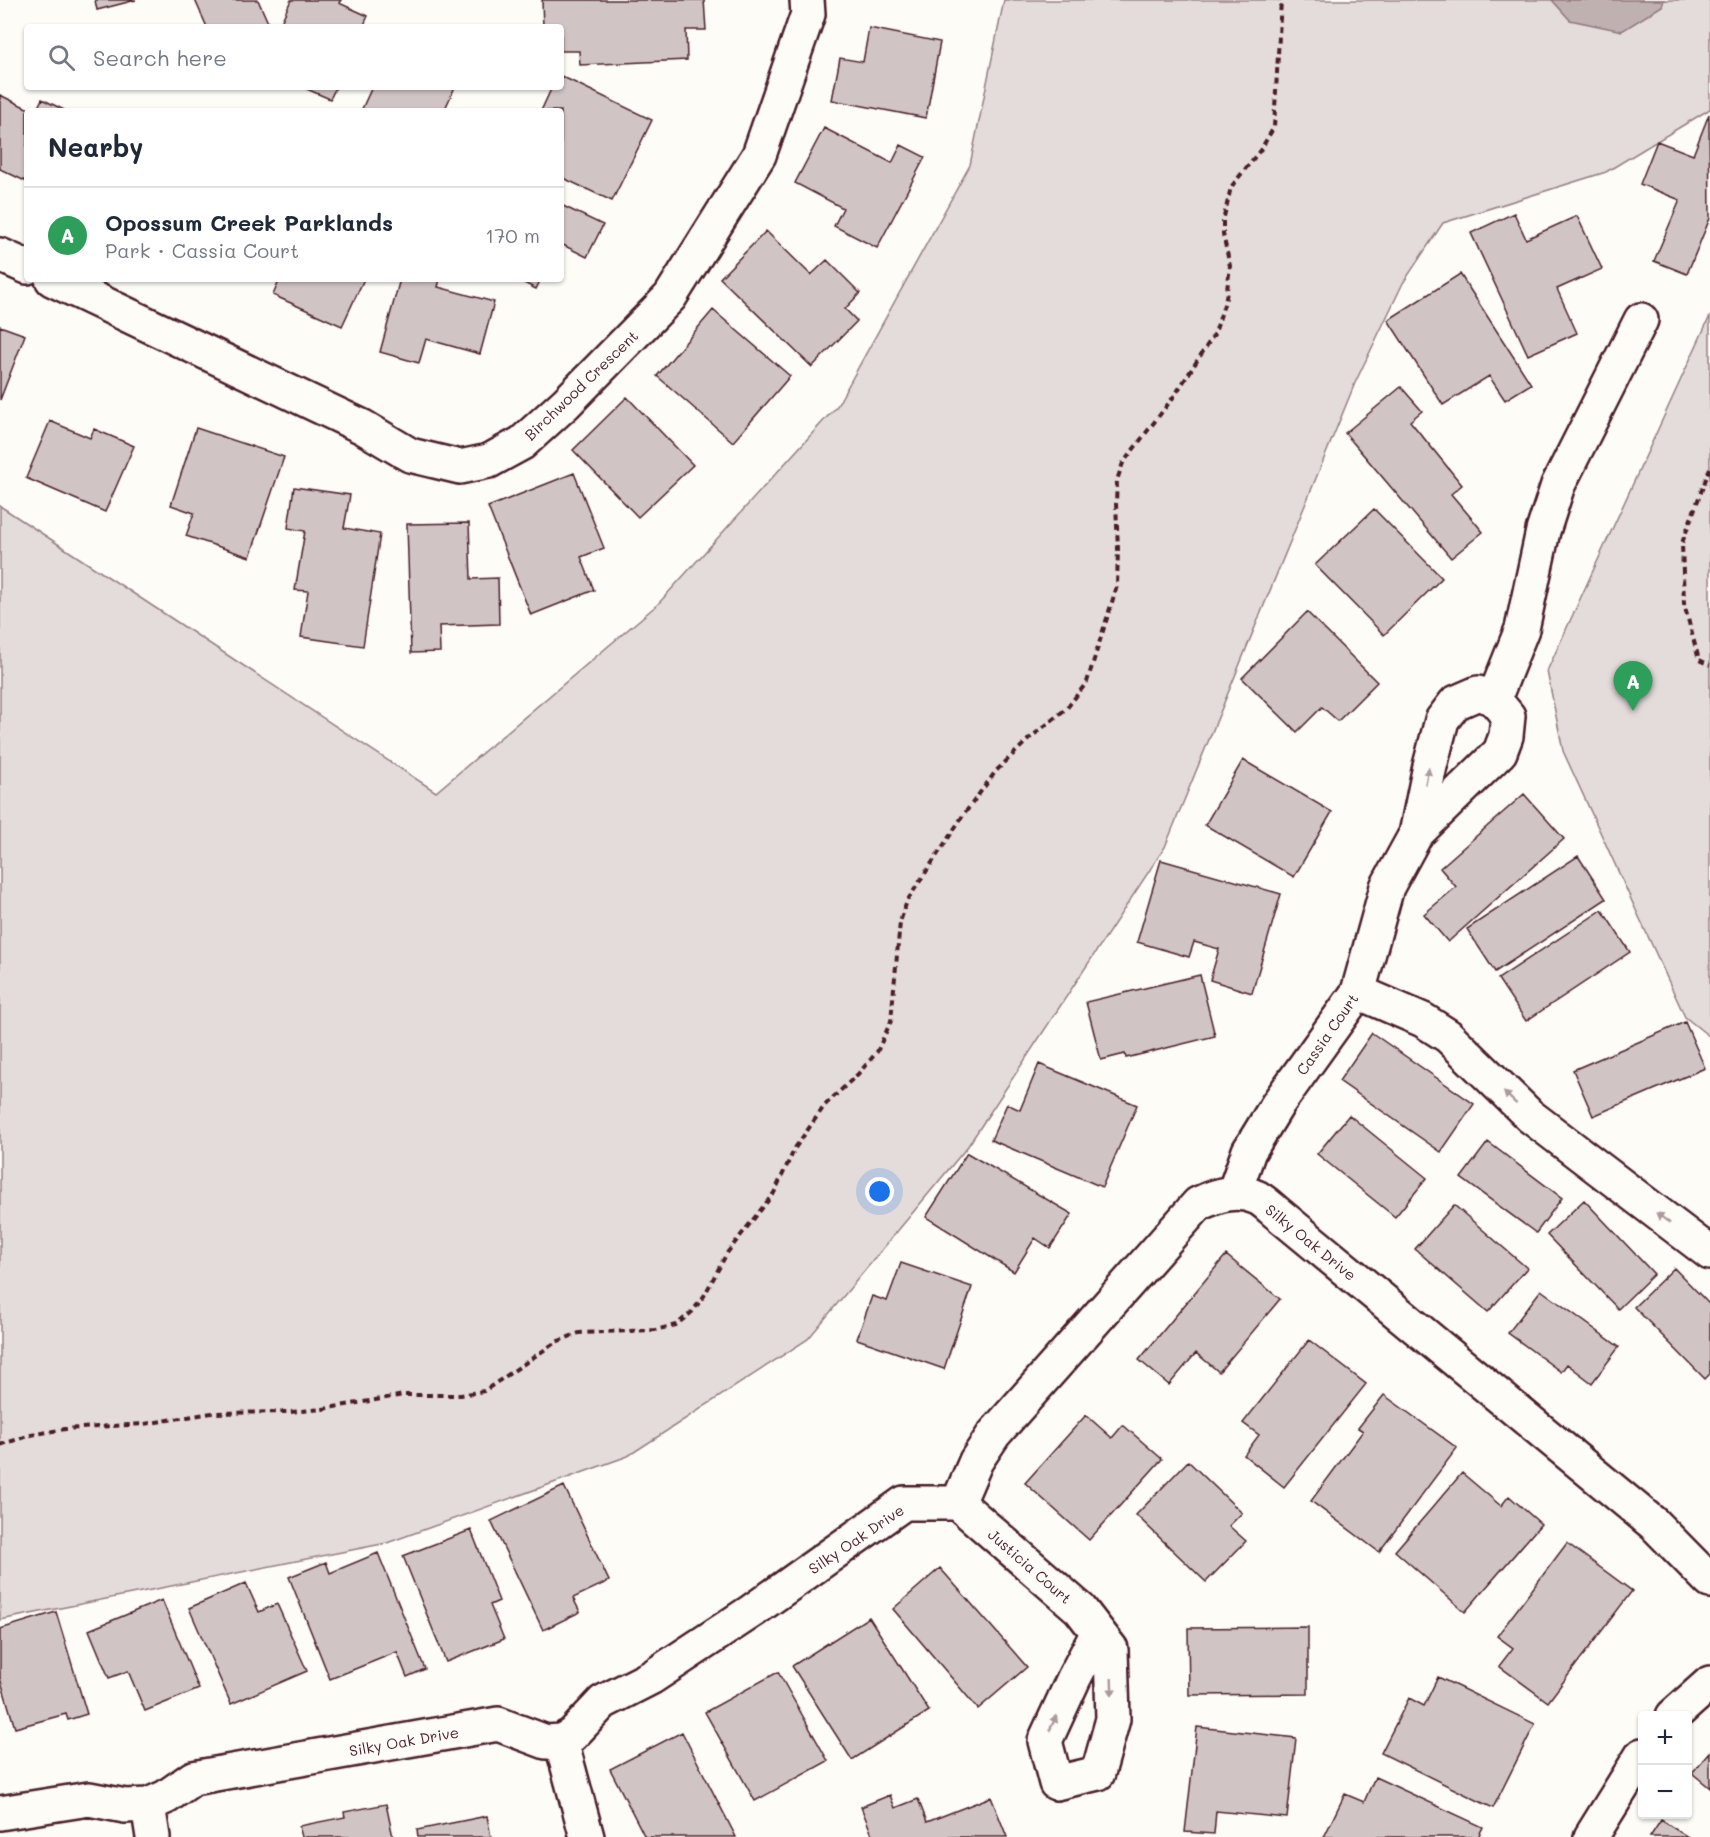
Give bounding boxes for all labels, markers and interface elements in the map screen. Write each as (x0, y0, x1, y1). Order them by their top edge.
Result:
search box (24, 24, 564, 90)
icon: search (45, 41, 78, 74)
text: Search here (93, 43, 227, 72)
text: Nearby (48, 130, 143, 164)
text: Opossum Creek Parklands (105, 208, 393, 237)
text: A (61, 222, 74, 248)
text: 170 m (485, 222, 540, 248)
text: Park · Cassia Court (105, 237, 299, 263)
street label: Birchwood Crescent (520, 326, 642, 444)
pin: A (1614, 662, 1652, 711)
one-way arrow (1423, 767, 1432, 786)
street label: Cassia Court (1291, 989, 1363, 1079)
one-way arrow (1503, 1091, 1517, 1105)
your location (865, 1177, 894, 1206)
street label: Silky Oak Drive (1262, 1199, 1360, 1285)
one-way arrow (1656, 1212, 1672, 1224)
street label: Silky Oak Drive (804, 1500, 908, 1578)
street label: Justicia Court (984, 1524, 1076, 1608)
one-way arrow (1108, 1677, 1117, 1696)
map controls (1638, 1711, 1692, 1819)
button: + (1638, 1711, 1692, 1765)
one-way arrow (1049, 1714, 1058, 1731)
street label: Silky Oak Drive (348, 1722, 460, 1760)
button: − (1638, 1765, 1692, 1819)

